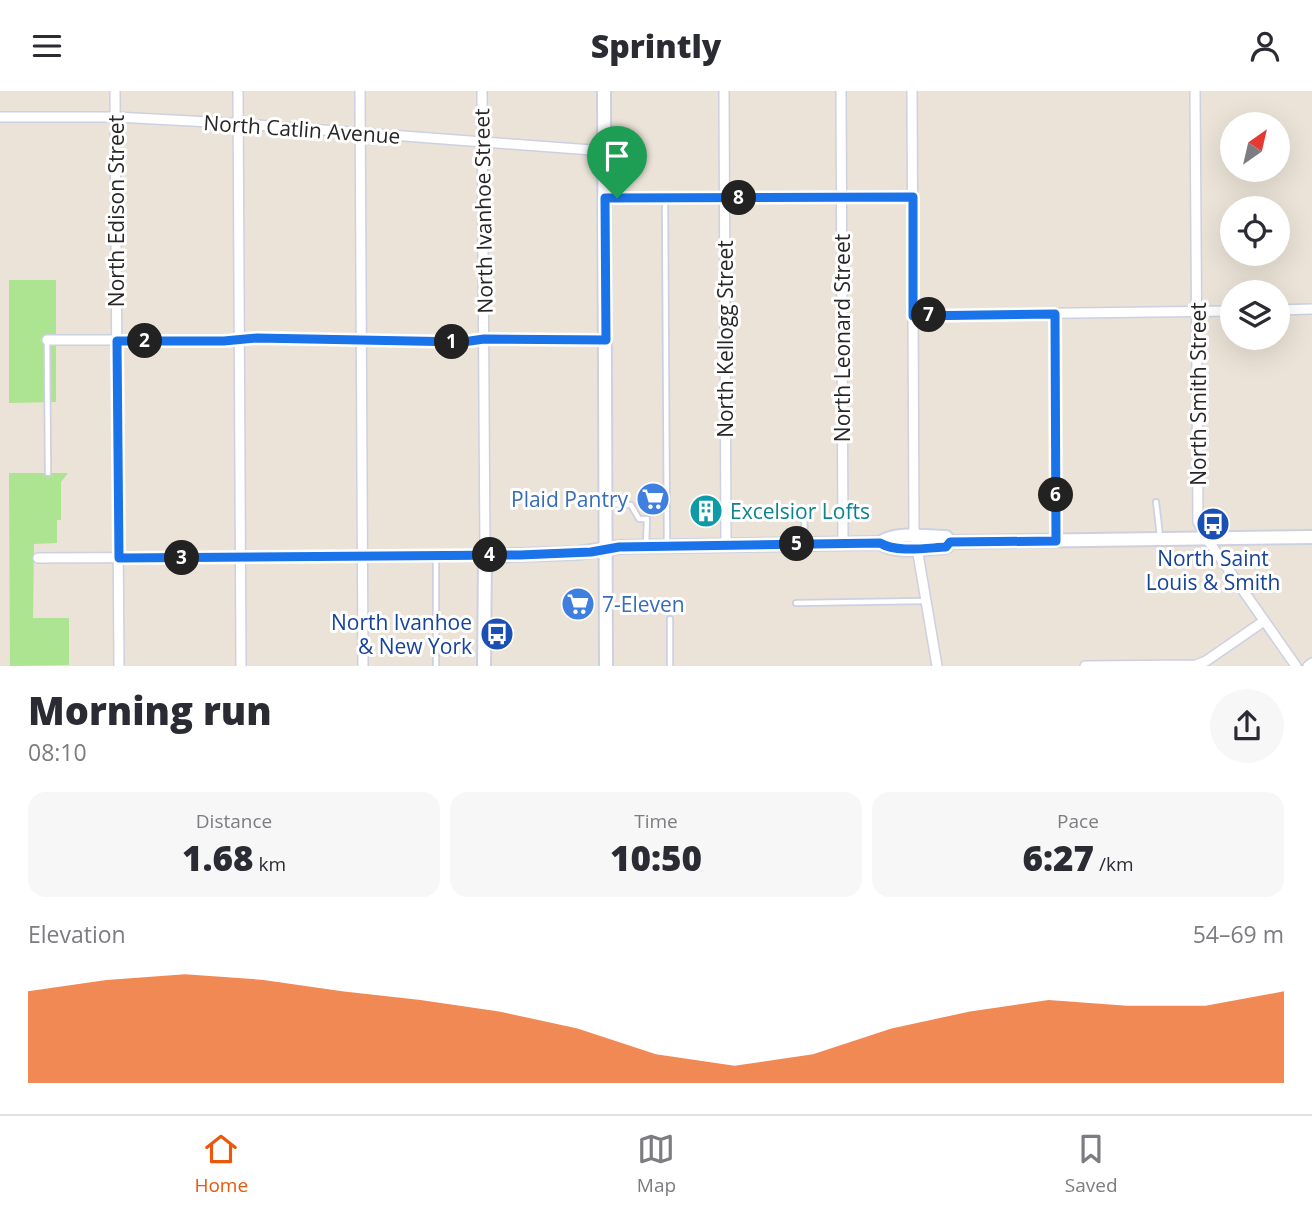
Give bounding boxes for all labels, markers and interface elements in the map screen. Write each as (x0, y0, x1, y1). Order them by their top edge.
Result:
text: Sprintly (591, 24, 721, 67)
icon: menu (28, 27, 66, 65)
icon: person (1246, 27, 1284, 65)
street label: North Catlin Avenue (203, 108, 401, 150)
street label: North Ivanhoe Street (467, 108, 499, 314)
north arrow (1220, 112, 1290, 182)
map controls (1220, 112, 1290, 350)
street label: North Edison Street (102, 115, 130, 307)
pin (587, 126, 647, 198)
icon: arrive (598, 137, 636, 175)
pin: 8 (722, 181, 756, 215)
text: 8 (733, 184, 744, 210)
button: locate (1220, 196, 1290, 266)
street label: North Leonard Street (828, 234, 856, 442)
street label: North Kellogg Street (711, 240, 739, 438)
button: layers (1220, 280, 1290, 350)
pin: 7 (912, 297, 946, 333)
text: 7 (923, 301, 934, 327)
street label: North Smith Street (1184, 302, 1212, 486)
pin: 2 (128, 323, 162, 359)
pin: 1 (434, 324, 470, 359)
text: 2 (139, 327, 150, 353)
text: 1 (446, 328, 457, 354)
pin: 6 (1038, 477, 1074, 513)
supermarket icon: Plaid Pantry (634, 480, 672, 518)
text: 6 (1050, 481, 1061, 507)
place label: Plaid Pantry (511, 485, 628, 513)
building icon: Excelsior Lofts (687, 492, 725, 530)
place label: Excelsior Lofts (730, 497, 870, 525)
bus stop icon: North Saint Louis & Smith (1194, 505, 1232, 543)
pin: 5 (780, 526, 814, 561)
text: 5 (791, 530, 802, 556)
pin: 4 (472, 538, 508, 573)
pin: 3 (164, 540, 200, 575)
text: 4 (484, 541, 495, 567)
text: 3 (176, 544, 187, 570)
place label: North Saint Louis & Smith (1146, 544, 1280, 596)
supermarket icon: 7-Eleven (559, 585, 597, 623)
place label: 7-Eleven (602, 590, 685, 618)
place label: North Ivanhoe & New York (331, 608, 472, 660)
bus stop icon: North Ivanhoe & New York (478, 615, 516, 653)
text: Morning run (28, 684, 272, 736)
button: share (1210, 689, 1284, 763)
text: 08:10 (28, 736, 87, 768)
text: Distance (196, 808, 272, 834)
text: Time (634, 808, 678, 834)
text: Pace (1057, 808, 1099, 834)
text: 1.68 (182, 834, 254, 881)
text: 10:50 (610, 834, 702, 881)
text: 6:27 (1022, 834, 1094, 881)
text: km (254, 851, 286, 877)
text: /km (1094, 851, 1134, 877)
text: Elevation (28, 918, 126, 950)
text: 54–69 m (1193, 918, 1284, 950)
tab: Home (194, 1130, 248, 1198)
tab: Map (637, 1130, 676, 1198)
tab: Saved (1065, 1130, 1118, 1198)

